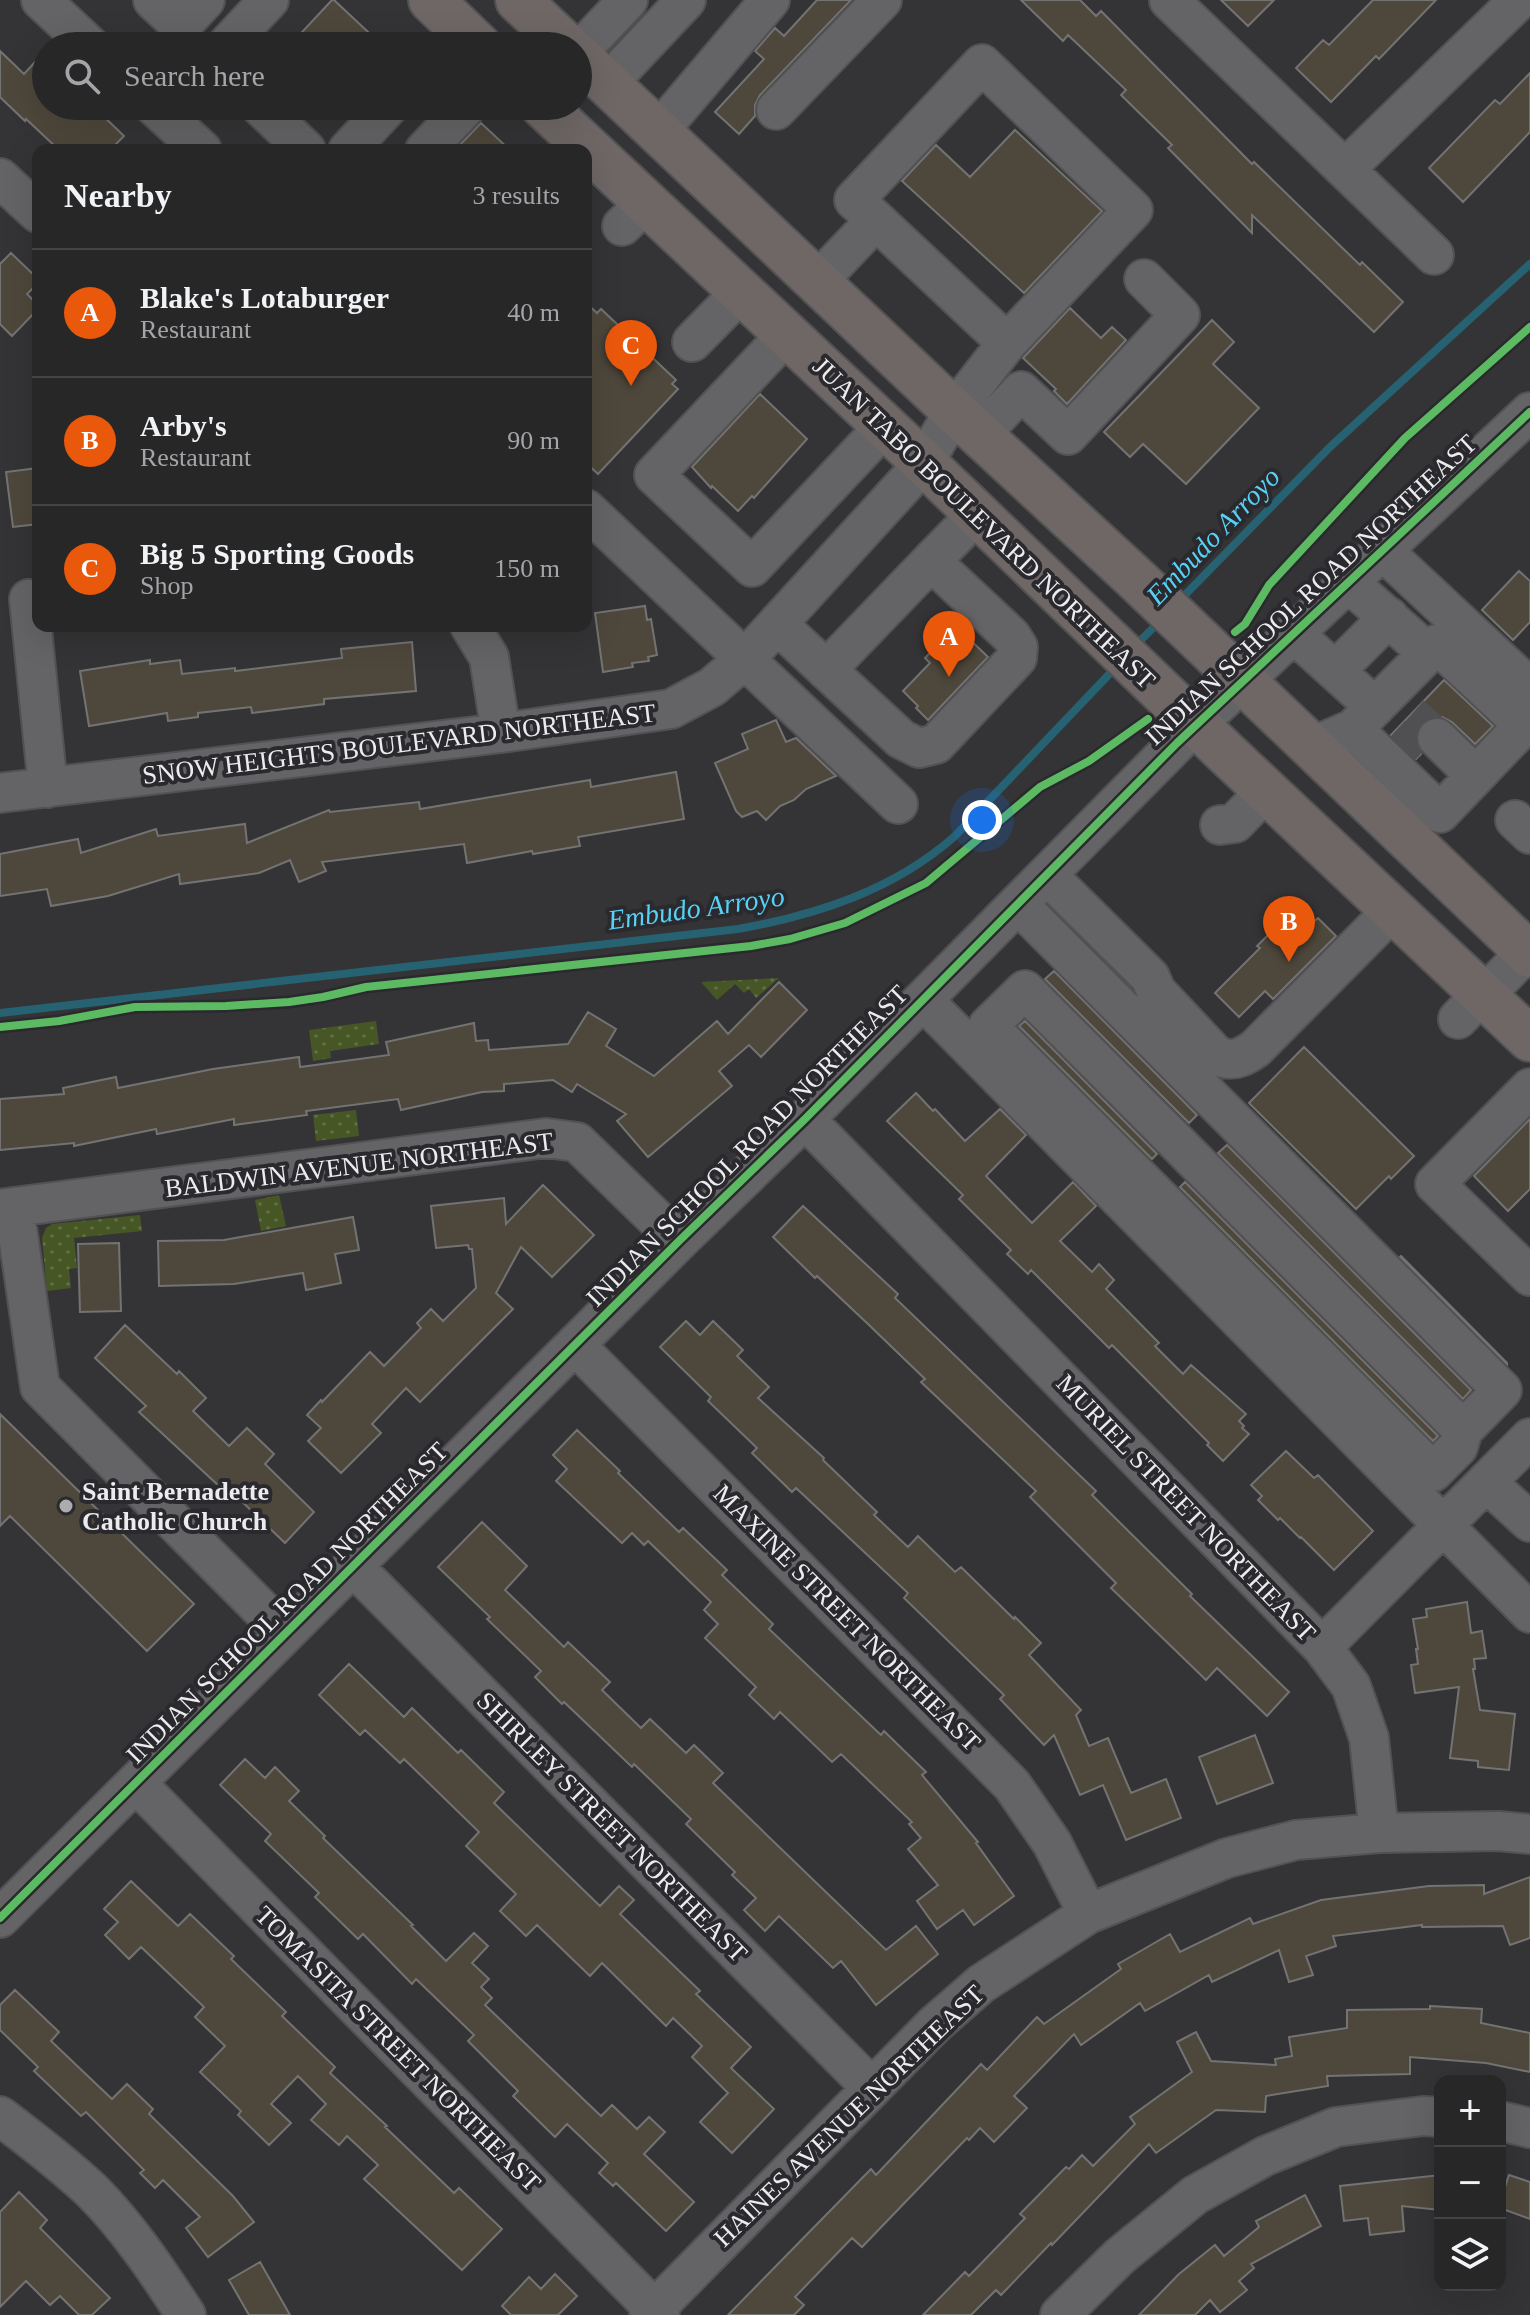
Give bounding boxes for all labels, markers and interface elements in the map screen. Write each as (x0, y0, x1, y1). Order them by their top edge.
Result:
search box (32, 32, 592, 120)
icon: search (60, 54, 104, 98)
text: Search here (124, 59, 265, 92)
text: Nearby (64, 177, 172, 214)
text: 3 results (473, 181, 560, 210)
text: Blake's Lotaburger (140, 281, 389, 314)
text: A (81, 298, 99, 327)
text: 40 m (507, 298, 560, 327)
text: Restaurant (140, 315, 251, 344)
pin: C (605, 320, 657, 386)
street label: JUAN TABO BOULEVARD NORTHEAST (806, 350, 1162, 696)
text: Arby's (140, 409, 227, 442)
text: B (81, 426, 99, 455)
text: 90 m (507, 426, 560, 455)
street label: INDIAN SCHOOL ROAD NORTHEAST (1140, 429, 1482, 751)
text: Restaurant (140, 443, 251, 472)
water label: Embudo Arroyo (1139, 461, 1286, 612)
text: Big 5 Sporting Goods (140, 537, 414, 570)
text: C (81, 554, 99, 583)
text: 150 m (494, 554, 560, 583)
text: Shop (140, 571, 193, 600)
pin: A (923, 611, 975, 677)
street label: SNOW HEIGHTS BOULEVARD NORTHEAST (141, 698, 657, 790)
your location (962, 800, 1002, 840)
water label: Embudo Arroyo (605, 880, 786, 936)
pin: B (1263, 896, 1315, 962)
street label: INDIAN SCHOOL ROAD NORTHEAST (581, 980, 913, 1312)
street label: BALDWIN AVENUE NORTHEAST (163, 1127, 555, 1203)
street label: MURIEL STREET NORTHEAST (1051, 1369, 1321, 1647)
street label: INDIAN SCHOOL ROAD NORTHEAST (121, 1437, 453, 1769)
place label: Saint Bernadette Catholic Church (82, 1477, 269, 1536)
street label: MAXINE STREET NORTHEAST (708, 1479, 986, 1757)
marker: Saint Bernadette Catholic Church (57, 1497, 75, 1515)
street label: SHIRLEY STREET NORTHEAST (471, 1686, 753, 1968)
street label: TOMASITA STREET NORTHEAST (249, 1900, 547, 2198)
street label: HAINES AVENUE NORTHEAST (708, 1979, 990, 2253)
map controls (1434, 2075, 1506, 2291)
button: + (1434, 2075, 1506, 2147)
button: − (1434, 2147, 1506, 2219)
button: layers (1434, 2219, 1506, 2291)

